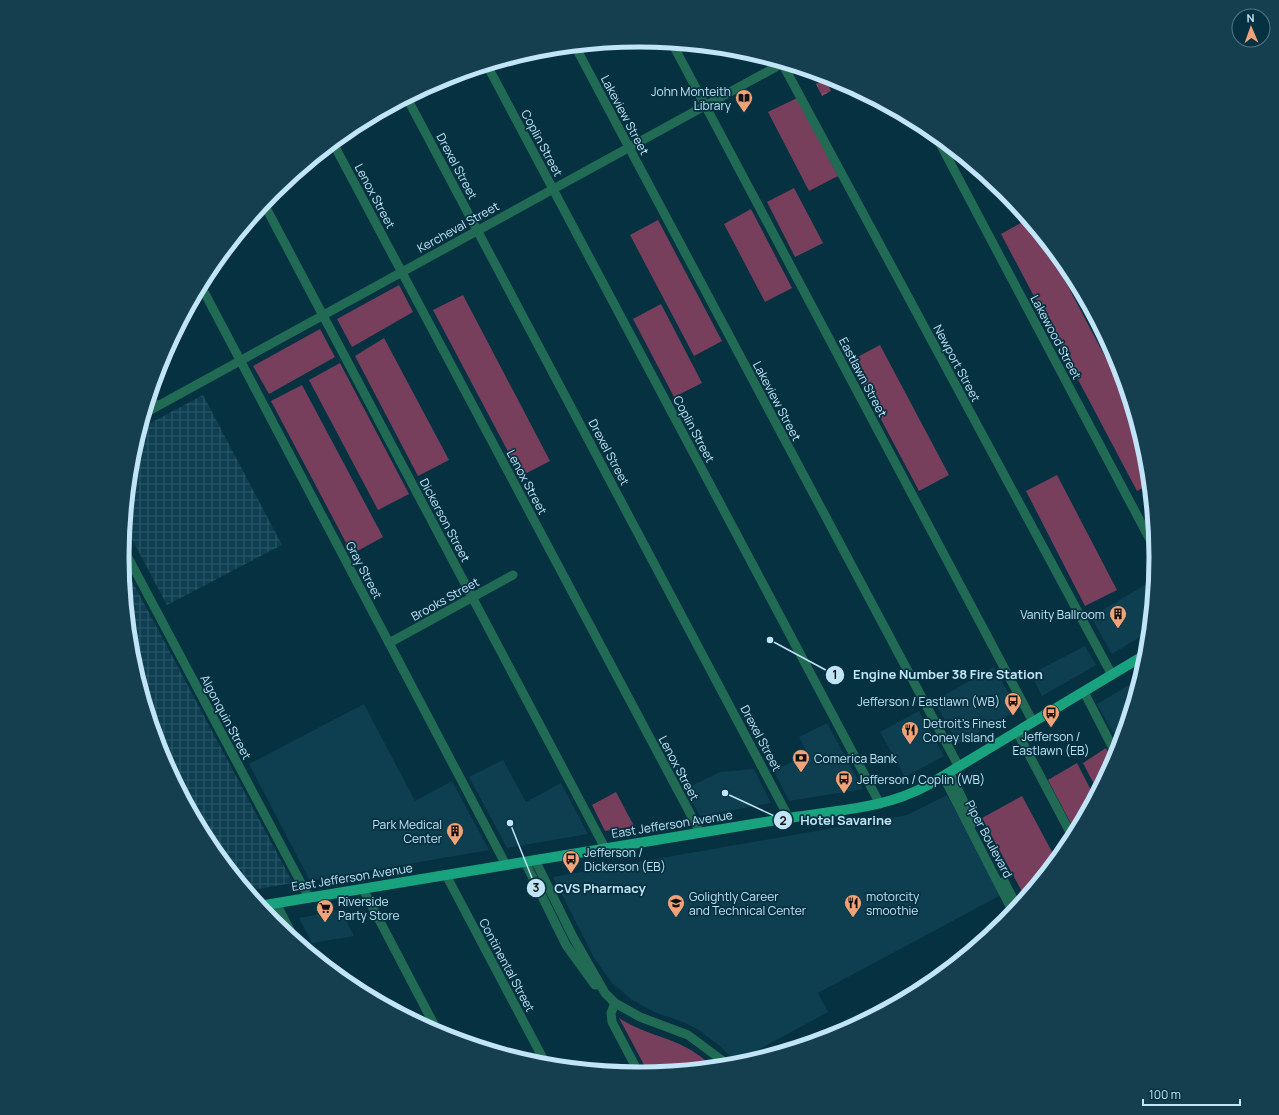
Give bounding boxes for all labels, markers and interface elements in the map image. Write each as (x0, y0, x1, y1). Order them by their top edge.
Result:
north arrow (1231, 8, 1271, 48)
text: N (1246, 10, 1255, 25)
street label: Lakeview Street (597, 72, 653, 158)
place label: John Monteith Library (651, 83, 732, 114)
library icon: John Monteith Library (734, 88, 754, 113)
street label: Coplin Street (517, 107, 567, 179)
street label: Drexel Street (432, 130, 482, 202)
street label: Lenox Street (351, 161, 399, 232)
street label: Kercheval Street (414, 197, 502, 257)
street label: Lakewood Street (1027, 292, 1085, 382)
street label: Newport Street (929, 321, 985, 405)
street label: Eastlawn Street (835, 334, 891, 420)
street label: Lakeview Street (749, 358, 805, 444)
street label: Coplin Street (669, 393, 719, 465)
street label: Drexel Street (584, 416, 634, 488)
street label: Lenox Street (503, 447, 551, 518)
street label: Dickerson Street (416, 475, 474, 565)
street label: Gray Street (342, 538, 386, 602)
street label: Brooks Street (408, 573, 482, 625)
building icon: Vanity Ballroom (1108, 604, 1128, 629)
place label: Vanity Ballroom (1020, 606, 1105, 623)
callout: Engine Number 38 Fire Station (825, 662, 1051, 687)
text: Engine Number 38 Fire Station (853, 665, 1043, 683)
text: 1 (832, 666, 838, 683)
street label: Algonquin Street (197, 672, 256, 762)
bus stop icon: Jefferson / Eastlawn (WB) (1003, 691, 1023, 716)
place label: Jefferson / Eastlawn (WB) (857, 693, 1000, 710)
street label: Drexel Street (736, 702, 786, 774)
bus stop icon: Jefferson / Eastlawn (EB) (1041, 703, 1061, 728)
place label: Detroit's Finest Coney Island (923, 715, 1006, 746)
restaurant icon: Detroit's Finest Coney Island (900, 720, 920, 745)
place label: Jefferson / Eastlawn (EB) (1013, 728, 1090, 759)
street label: Lenox Street (655, 733, 703, 804)
bank icon: Comerica Bank (791, 748, 811, 773)
place label: Comerica Bank (814, 750, 898, 767)
bus stop icon: Jefferson / Coplin (WB) (834, 769, 854, 794)
place label: Jefferson / Coplin (WB) (857, 771, 985, 788)
street label: Piper Boulevard (961, 797, 1017, 881)
street label: East Jefferson Avenue (610, 806, 734, 842)
callout: Hotel Savarine (773, 808, 900, 833)
text: Hotel Savarine (800, 811, 892, 829)
text: 2 (779, 812, 787, 829)
place label: Park Medical Center (373, 816, 443, 847)
building icon: Park Medical Center (445, 821, 465, 846)
place label: Jefferson / Dickerson (EB) (584, 844, 666, 875)
bus stop icon: Jefferson / Dickerson (EB) (561, 849, 581, 874)
street label: East Jefferson Avenue (290, 859, 414, 895)
callout: CVS Pharmacy (526, 875, 654, 900)
text: 3 (533, 879, 540, 896)
text: CVS Pharmacy (554, 879, 646, 897)
place label: Golightly Career and Technical Center (689, 888, 807, 919)
place label: motorcity smoothie (866, 888, 920, 919)
place label: Riverside Party Store (338, 893, 400, 924)
school or university icon: Golightly Career and Technical Center (666, 893, 686, 918)
restaurant icon: motorcity smoothie (843, 893, 863, 918)
supermarket icon: Riverside Party Store (315, 898, 335, 923)
street label: Continental Street (475, 915, 539, 1015)
scale bar (1143, 1081, 1240, 1107)
text: 100 m (1149, 1086, 1181, 1103)

